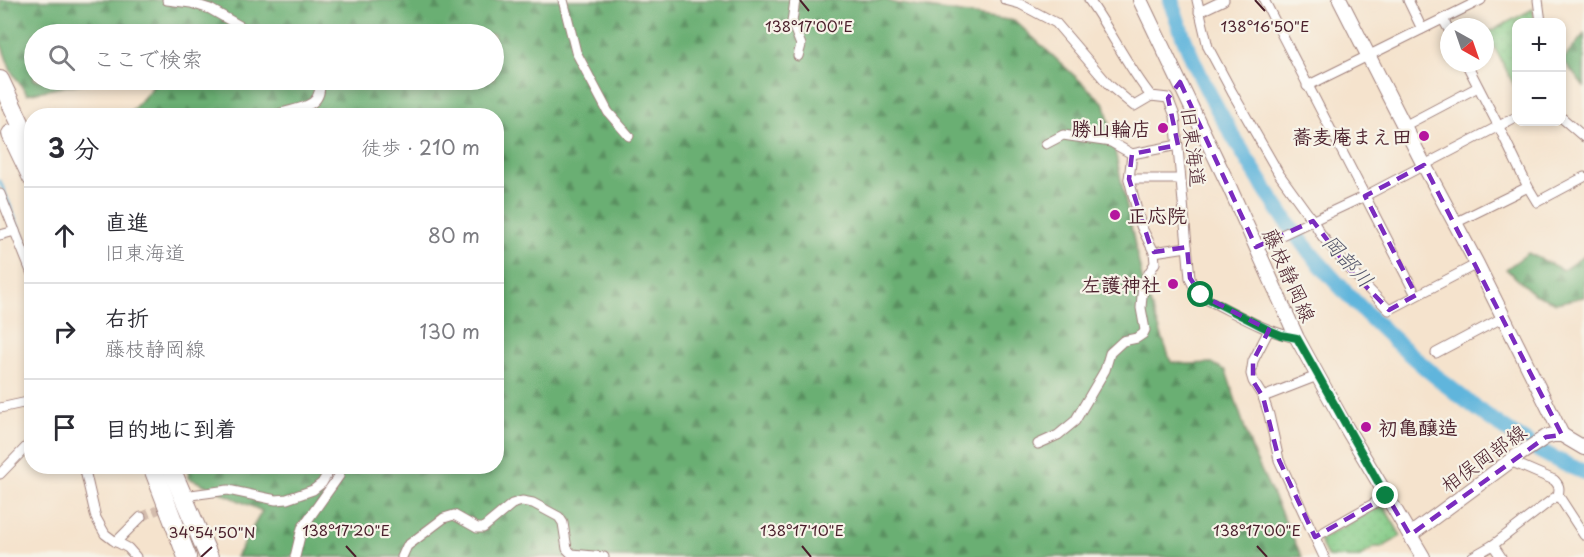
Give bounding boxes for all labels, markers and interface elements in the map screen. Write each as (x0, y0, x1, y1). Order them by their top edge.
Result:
text: 138°17'00"E (765, 14, 853, 37)
text: 138°16'50"E (1221, 14, 1309, 37)
north arrow (1440, 18, 1494, 72)
map controls (1512, 18, 1566, 126)
button: + (1512, 18, 1566, 72)
search box (24, 24, 504, 90)
icon: search (45, 41, 78, 74)
text: ここで検索 (93, 41, 203, 74)
button: − (1512, 72, 1566, 126)
street label: 旧東海道 (1174, 105, 1214, 189)
place label: 勝山輪店 (1071, 113, 1151, 143)
marker: 勝山輪店 (1156, 121, 1170, 135)
place label: 蕎麦庵まえ田 (1292, 121, 1412, 151)
text: 3 分 (48, 128, 99, 167)
marker: 蕎麦庵まえ田 (1417, 129, 1431, 143)
text: 徒歩 · 210 m (361, 132, 480, 162)
place label: 正応院 (1127, 200, 1187, 230)
text: 直進 (105, 204, 149, 237)
marker: 正応院 (1108, 208, 1122, 222)
icon: ahead (48, 219, 81, 252)
text: 80 m (428, 220, 480, 250)
street label: 藤枝静岡線 (1256, 223, 1324, 327)
water label: 岡部川 (1316, 226, 1382, 294)
text: 旧東海道 (105, 237, 185, 267)
place label: 左護神社 (1081, 269, 1161, 299)
marker: 左護神社 (1166, 277, 1180, 291)
route start (1187, 281, 1213, 307)
text: 右折 (105, 300, 149, 333)
icon: right (48, 315, 81, 348)
text: 130 m (420, 316, 480, 346)
text: 藤枝静岡線 (105, 333, 205, 363)
icon: arrive (48, 411, 81, 444)
text: 目的地に到着 (105, 411, 237, 444)
place label: 初亀醸造 (1378, 412, 1458, 442)
street label: 相俣岡部線 (1434, 416, 1532, 500)
marker: 初亀醸造 (1359, 420, 1373, 434)
route end (1372, 482, 1398, 508)
text: 138°17'20"E (302, 518, 390, 541)
text: 138°17'10"E (760, 518, 844, 541)
text: 138°17'00"E (1213, 518, 1301, 541)
text: 34°54'50"N (169, 520, 255, 543)

